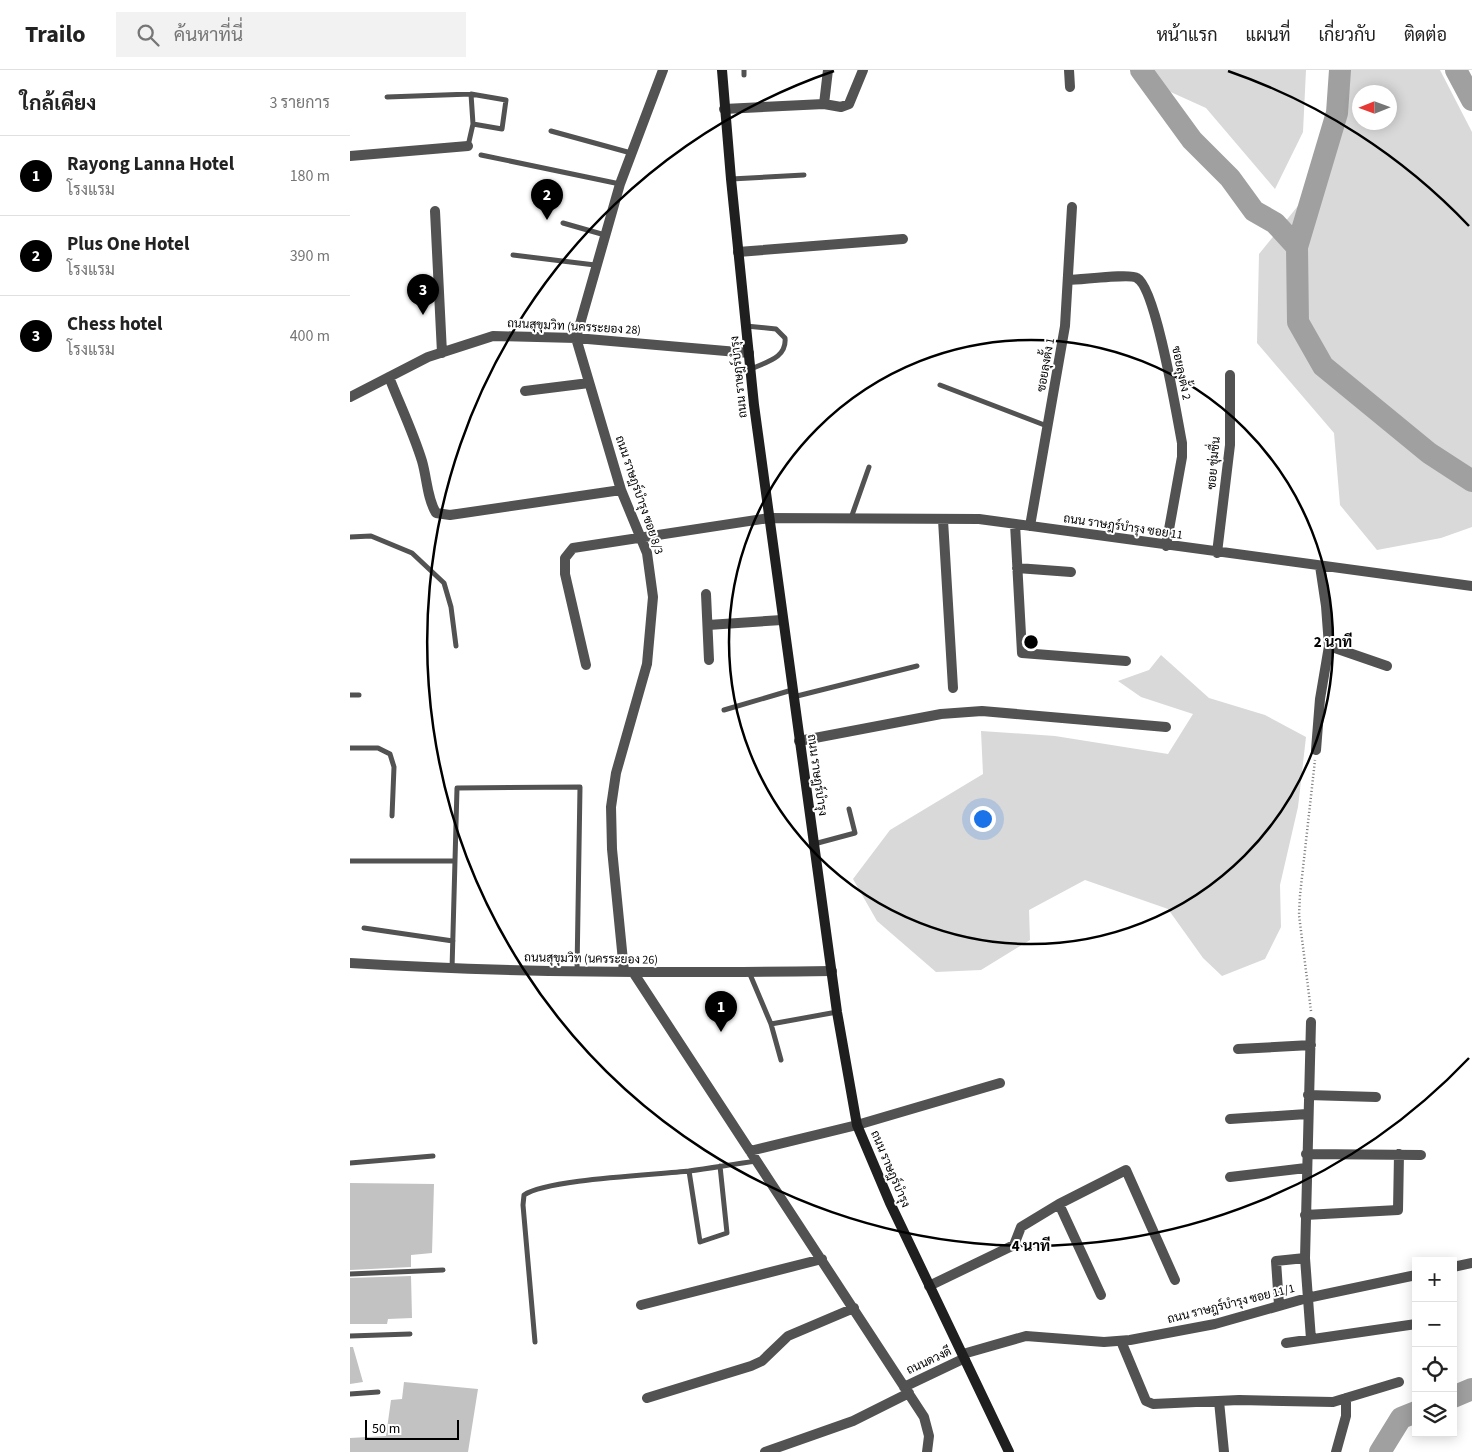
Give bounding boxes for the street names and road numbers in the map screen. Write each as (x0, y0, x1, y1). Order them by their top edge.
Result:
street label: ถนนสุขุมวิท (นครระยอง 28) (507, 315, 641, 339)
street label: ถนน ราษฎร์บำรุง (726, 335, 752, 419)
street label: ซอยลุงตั้ง 1 (1030, 336, 1059, 393)
street label: ซอยลุงตั้ง 2 (1167, 344, 1198, 402)
street label: ถนน ราษฎร์บำรุง ซอย 8/3 (611, 433, 667, 557)
street label: ซอย ชุ่มชื่น (1200, 435, 1225, 490)
street label: ถนน ราษฎร์บำรุง ซอย 11 (1062, 510, 1184, 544)
street label: ถนน ราษฎร์บำรุง (803, 733, 831, 817)
street label: ถนนสุขุมวิท (นครระยอง 26) (524, 949, 658, 969)
street label: ถนน ราษฎร์บำรุง (866, 1128, 914, 1210)
street label: ถนน ราษฎร์บำรุง ซอย 11/1 (1166, 1280, 1296, 1328)
street label: ถนนดวงดี (904, 1343, 954, 1379)

